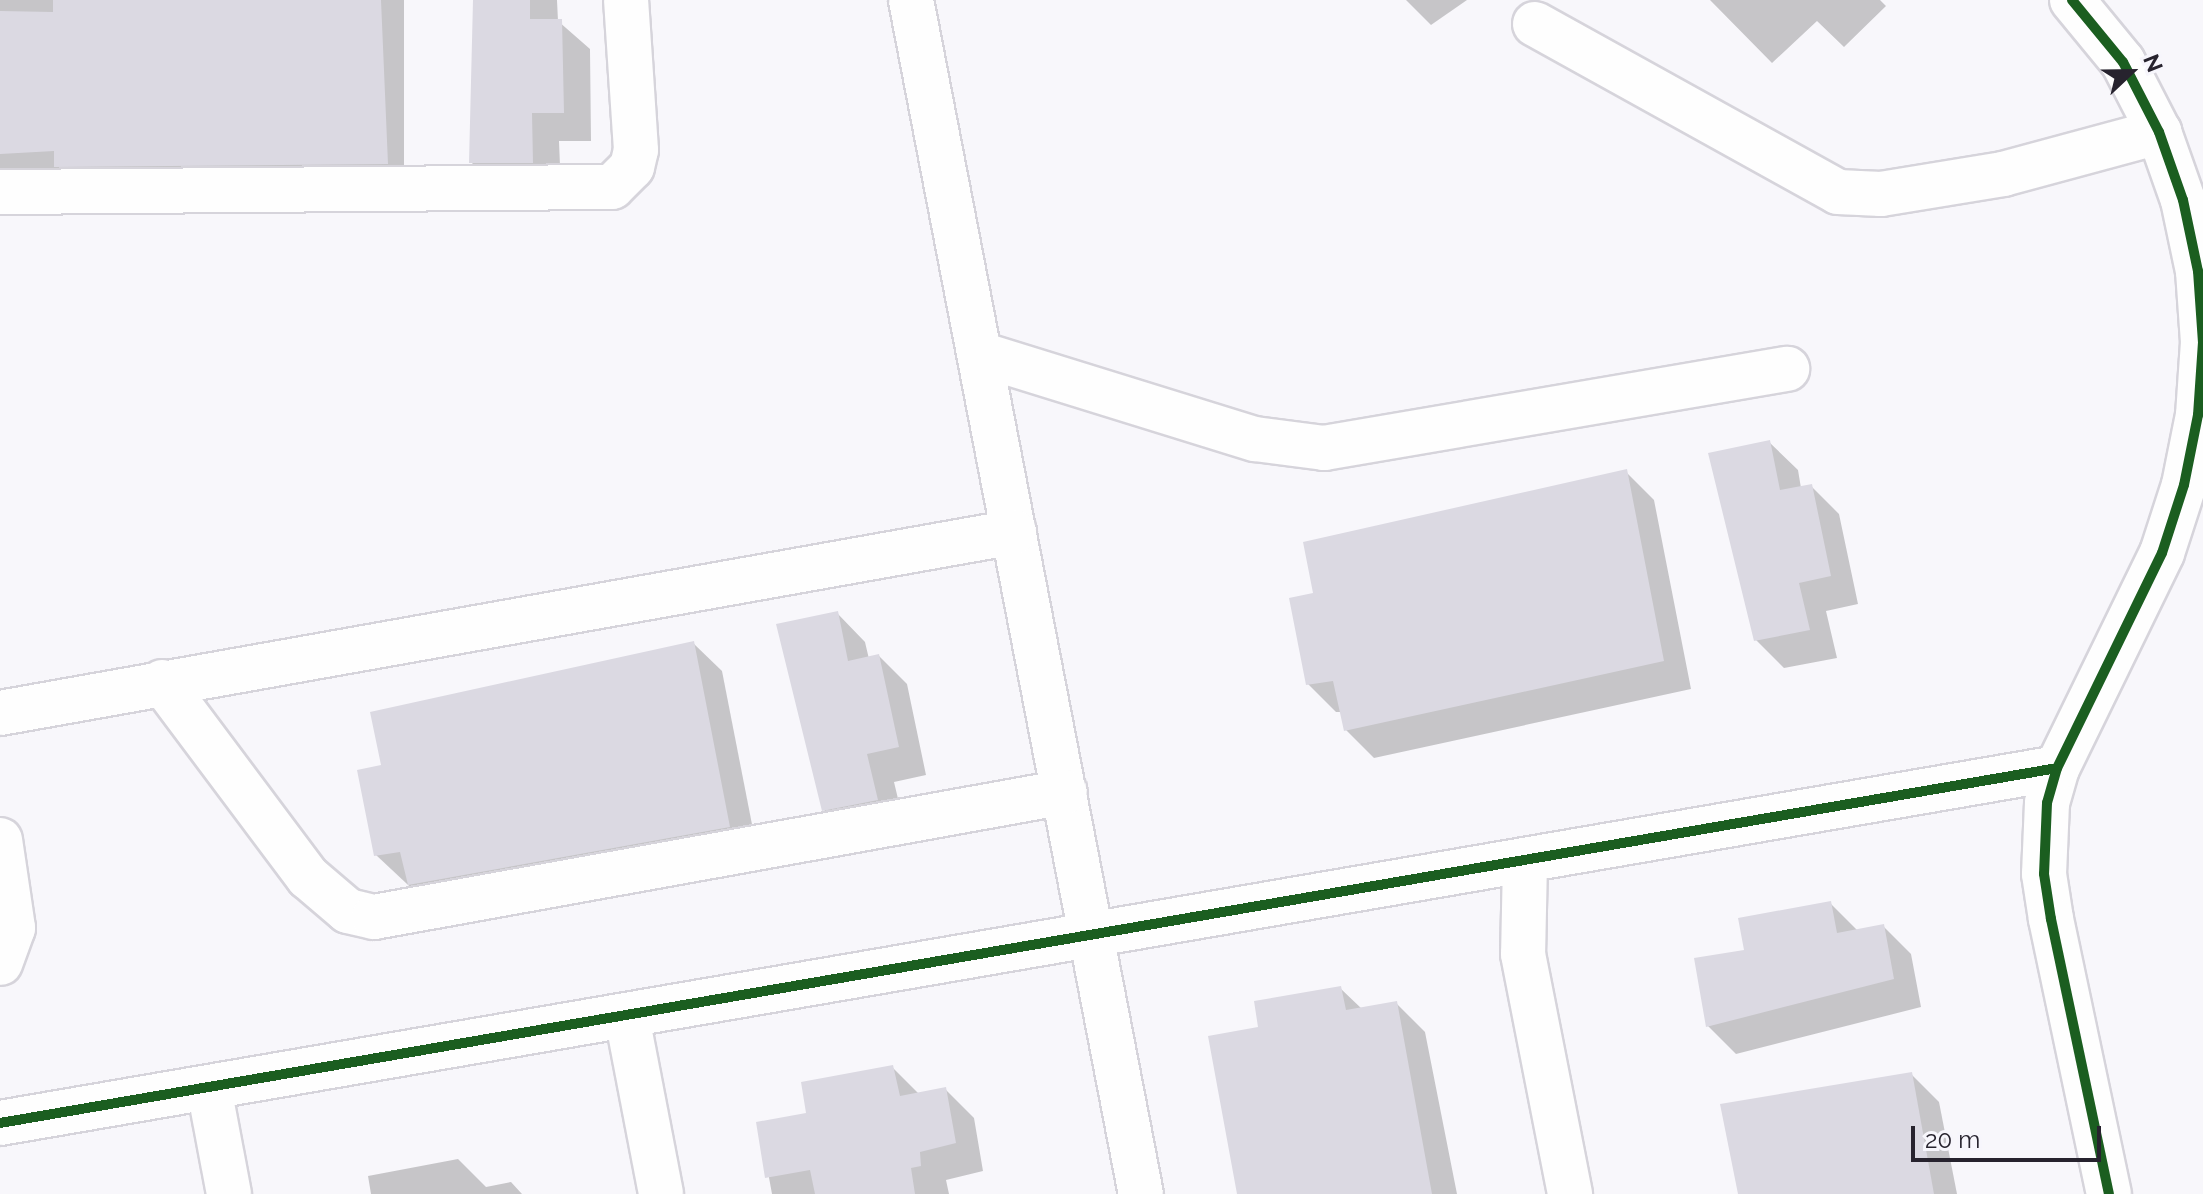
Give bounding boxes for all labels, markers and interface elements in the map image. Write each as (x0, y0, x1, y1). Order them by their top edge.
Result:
north arrow (2091, 32, 2171, 112)
text: N (2138, 50, 2168, 76)
scale bar (1915, 1110, 2105, 1160)
text: 20 m (1925, 1125, 1980, 1154)

